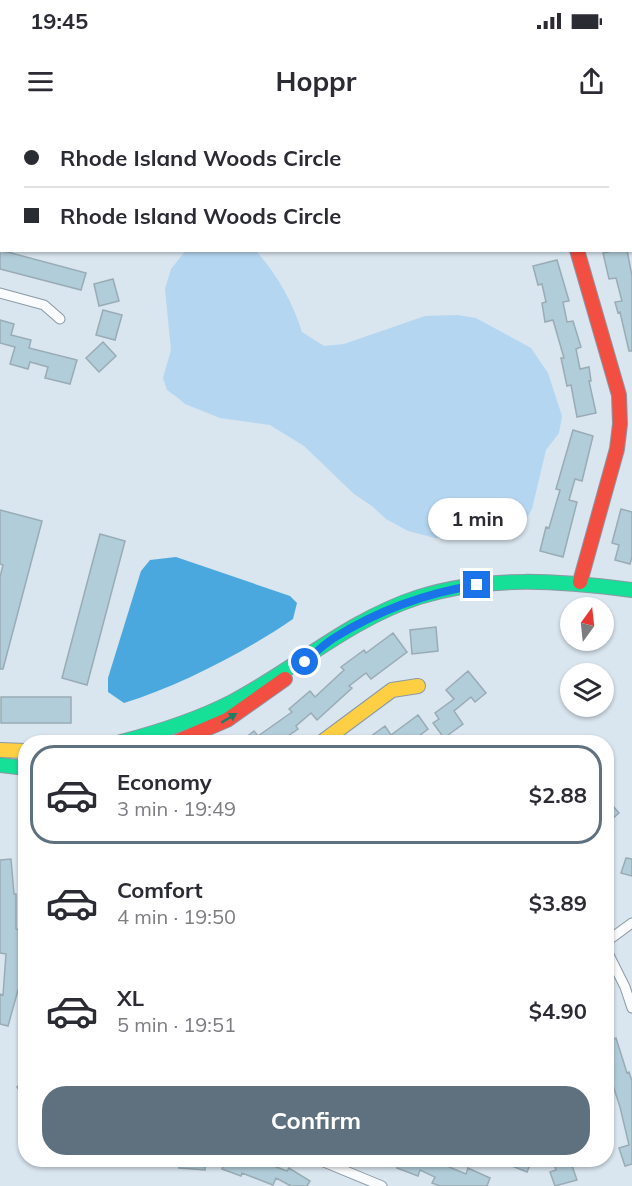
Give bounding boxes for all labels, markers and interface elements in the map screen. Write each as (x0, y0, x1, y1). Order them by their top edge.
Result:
text: 19:45 (30, 7, 88, 35)
text: Hoppr (276, 64, 356, 98)
icon: menu (24, 65, 57, 98)
icon: share (575, 65, 608, 98)
text: Rhode Island Woods Circle (60, 144, 341, 172)
text: Rhode Island Woods Circle (60, 202, 341, 230)
callout: 1 min (428, 498, 526, 540)
text: 1 min (451, 506, 504, 531)
route end (463, 571, 490, 598)
north arrow (560, 597, 614, 651)
map controls (560, 597, 614, 717)
route start (291, 648, 318, 675)
button: layers (560, 663, 614, 717)
one-way arrow (221, 712, 237, 723)
icon: car (45, 768, 99, 822)
text: Economy (117, 768, 212, 796)
text: $2.88 (529, 781, 587, 809)
text: 3 min · 19:49 (117, 796, 236, 821)
icon: car (45, 876, 99, 930)
text: Comfort (117, 876, 203, 904)
text: $3.89 (529, 889, 587, 917)
text: 4 min · 19:50 (117, 904, 236, 929)
icon: car (45, 984, 99, 1038)
text: XL (117, 984, 144, 1012)
text: $4.90 (529, 997, 587, 1025)
text: 5 min · 19:51 (117, 1012, 236, 1037)
button: Confirm (42, 1086, 590, 1155)

